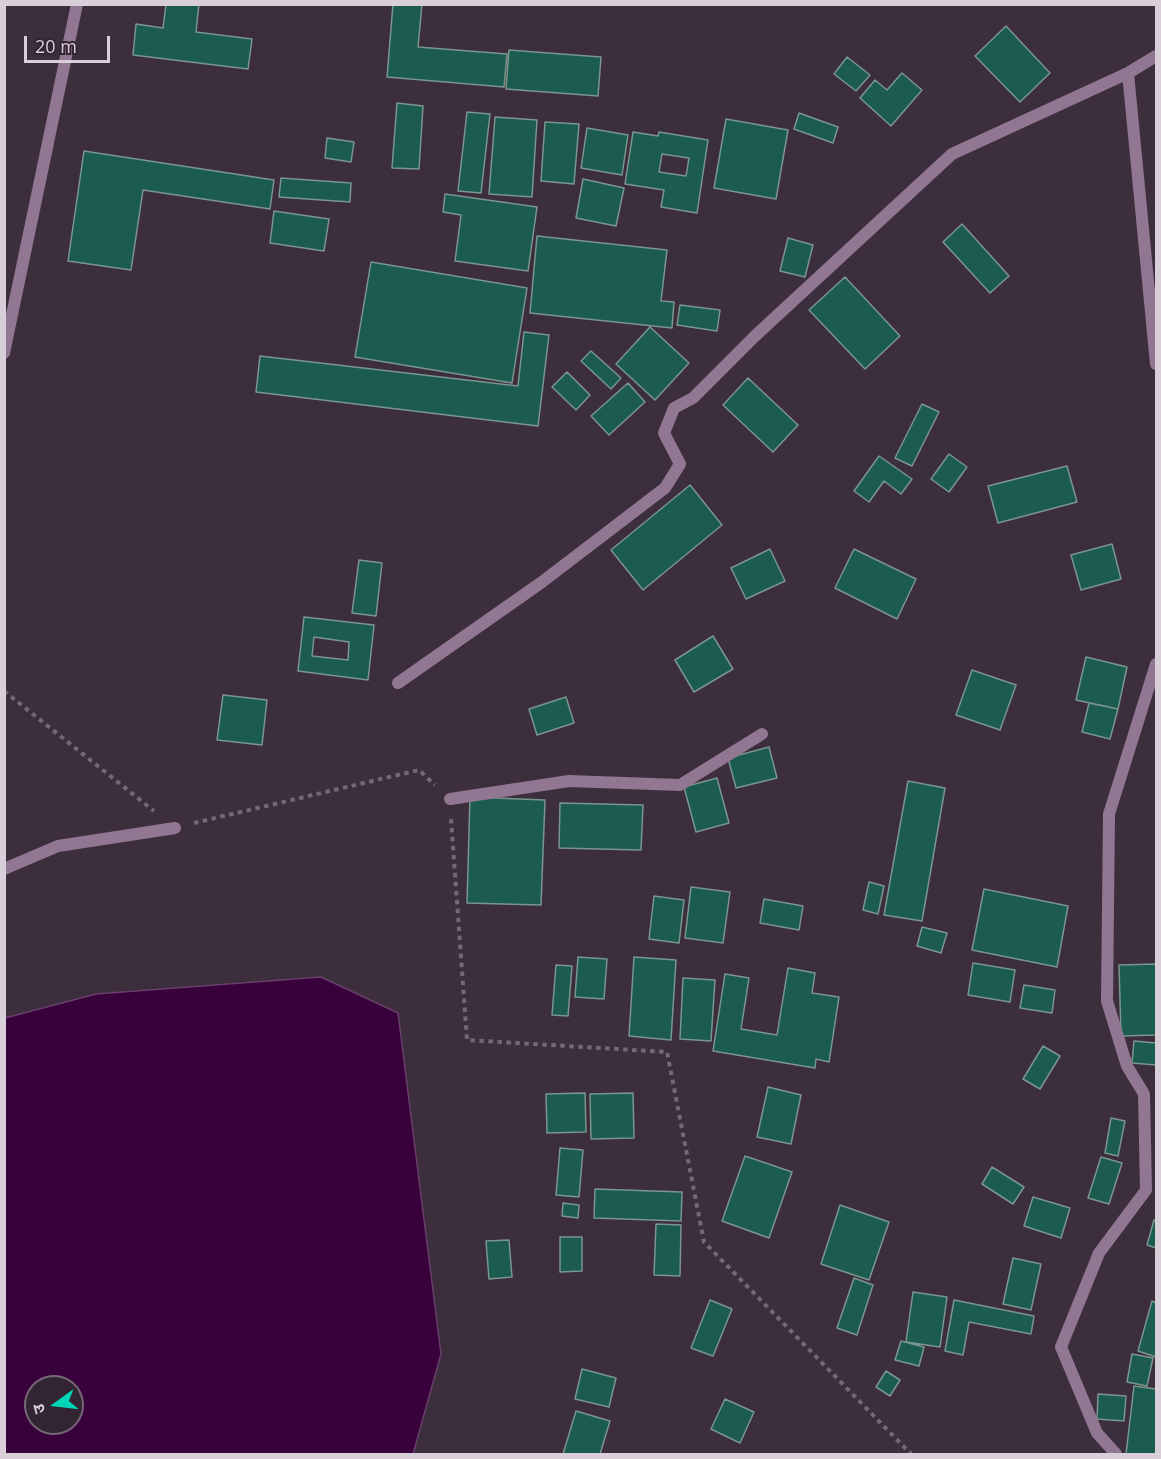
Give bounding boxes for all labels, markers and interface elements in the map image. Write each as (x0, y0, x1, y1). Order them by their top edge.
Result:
scale bar (27, 24, 112, 62)
text: 20 m (35, 34, 77, 58)
north arrow (24, 1375, 84, 1435)
text: उ (27, 1402, 50, 1417)

